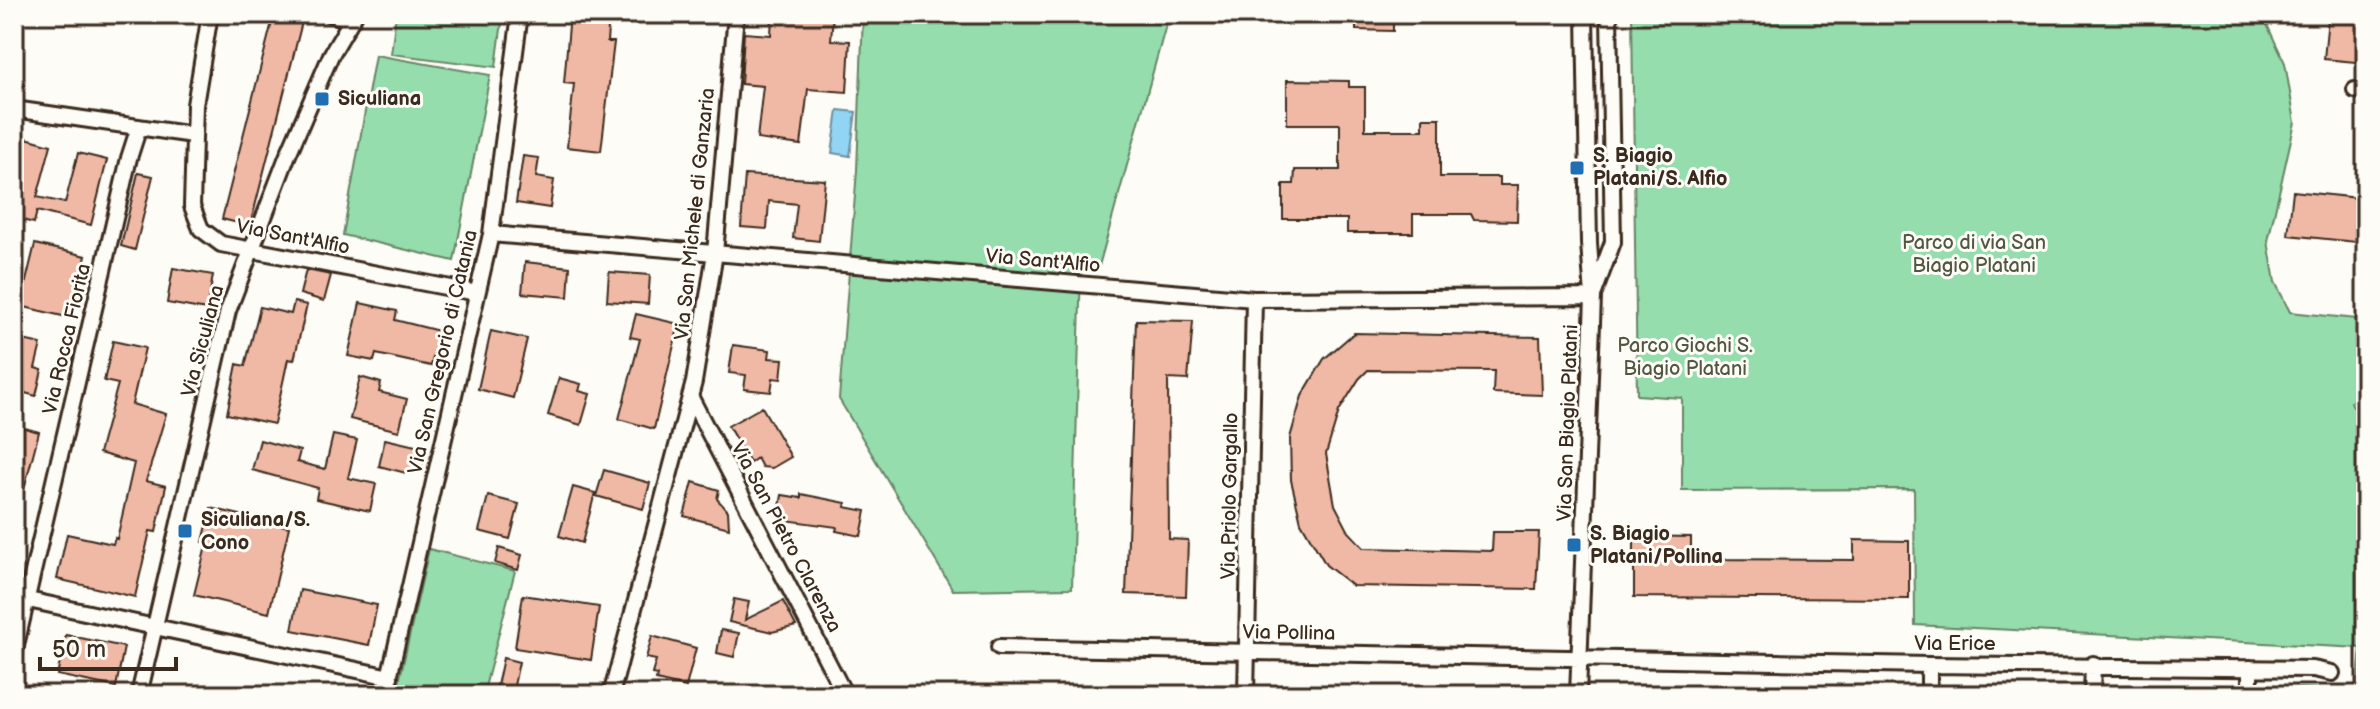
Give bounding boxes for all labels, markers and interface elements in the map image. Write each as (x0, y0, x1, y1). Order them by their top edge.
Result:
place label: Siculiana (338, 87, 421, 111)
street label: Via San Michele di Ganzaria (670, 87, 720, 341)
marker: Siculiana (313, 90, 331, 108)
place label: S. Biagio Platani/S. Alfio (1593, 144, 1727, 191)
marker: S. Biagio Platani/S. Alfio (1568, 159, 1586, 177)
street label: Via Sant'Alfio (234, 214, 352, 260)
street label: Via San Gregorio di Catania (403, 228, 483, 476)
park label: Parco di via San Biagio Platani (1902, 231, 2046, 278)
street label: Via Sant'Alfio (985, 244, 1101, 278)
street label: Via Rocca Fiorita (38, 261, 96, 417)
street label: Via Siculiana (177, 282, 229, 400)
street label: Via San Biagio Platani (1553, 324, 1583, 522)
park label: Parco Giochi S. Biagio Platani (1617, 334, 1753, 381)
street label: Via Priolo Gargallo (1217, 412, 1243, 580)
street label: Via San Pietro Clarenza (725, 437, 847, 637)
place label: Siculiana/S. Cono (201, 508, 310, 555)
marker: Siculiana/S. Cono (176, 522, 194, 540)
place label: S. Biagio Platani/Pollina (1590, 522, 1723, 569)
marker: S. Biagio Platani/Pollina (1565, 536, 1583, 554)
street label: Via Pollina (1242, 620, 1336, 646)
scale bar (40, 621, 176, 671)
street label: Via Erice (1914, 632, 1996, 656)
text: 50 m (52, 635, 106, 664)

